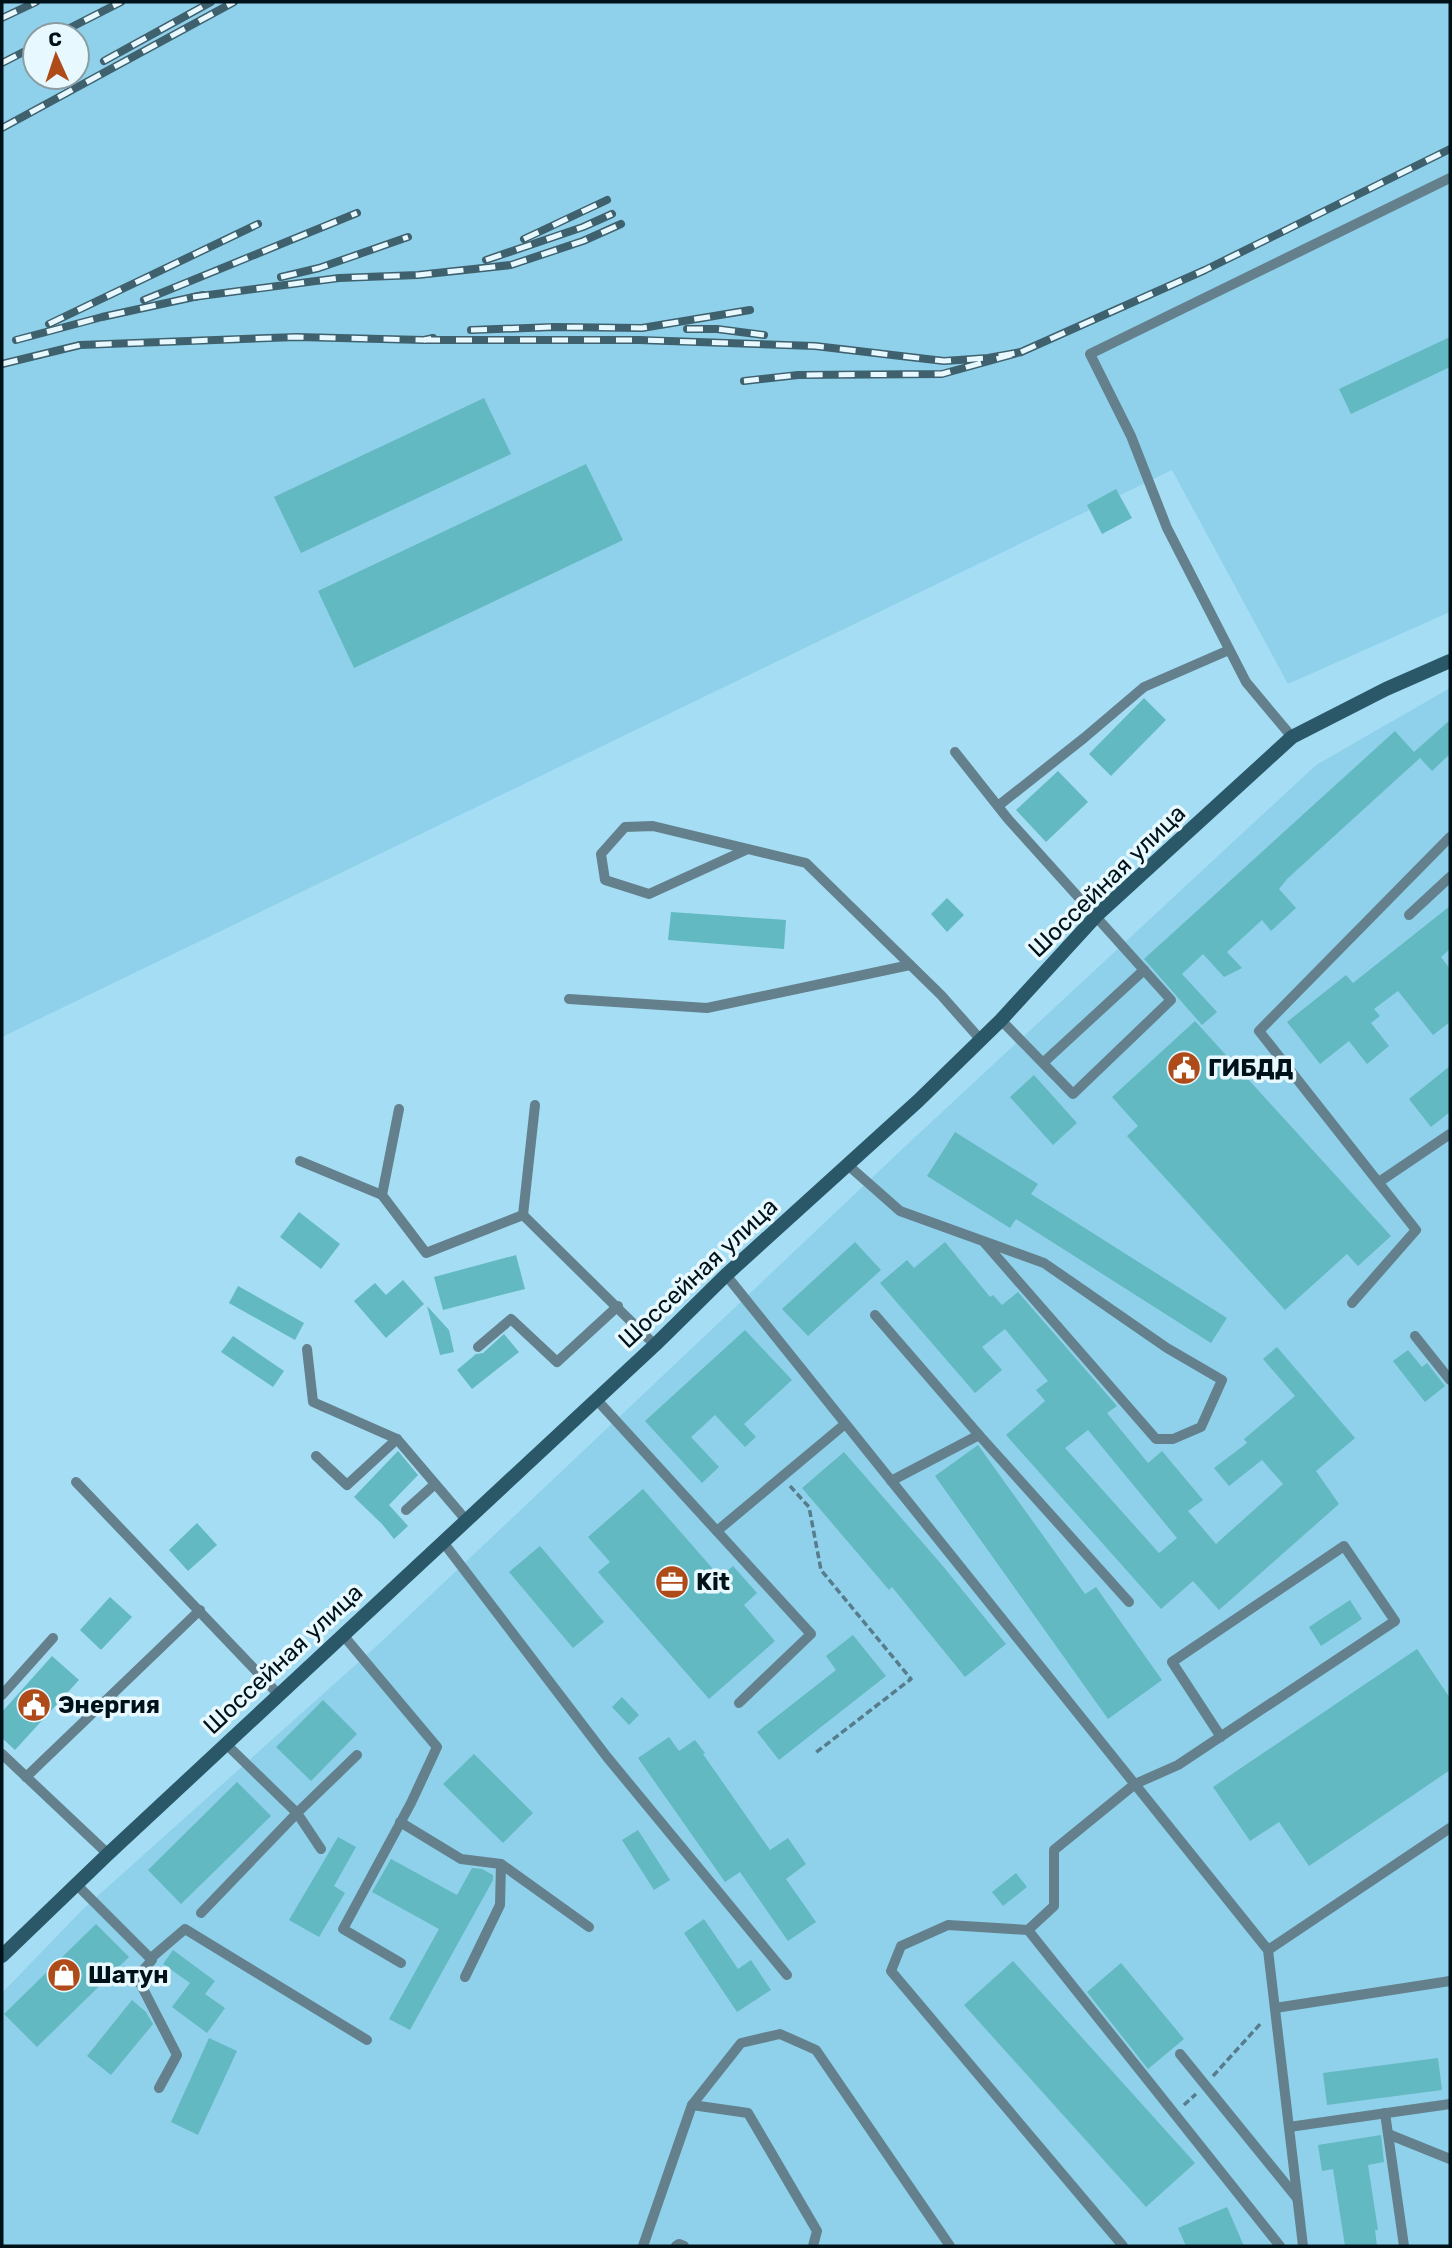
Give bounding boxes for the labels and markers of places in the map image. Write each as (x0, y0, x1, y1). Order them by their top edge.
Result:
public building icon: ГИБДД (1165, 1049, 1203, 1087)
place label: ГИБДД (1208, 1054, 1294, 1082)
office icon: Kit (653, 1563, 691, 1601)
place label: Kit (696, 1568, 730, 1596)
public building icon: Энергия (15, 1686, 53, 1724)
place label: Энергия (58, 1691, 160, 1719)
shop icon: Шатун (45, 1956, 83, 1994)
place label: Шатун (88, 1961, 169, 1989)

